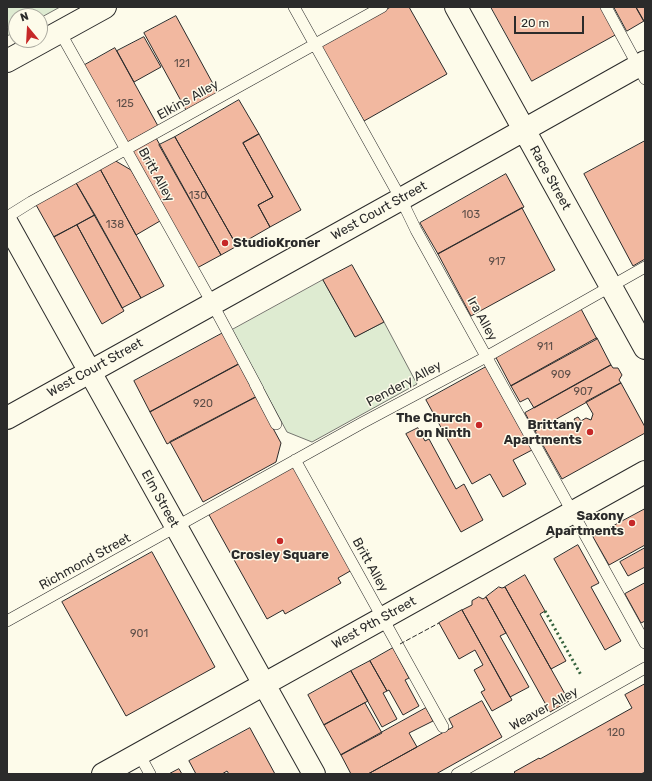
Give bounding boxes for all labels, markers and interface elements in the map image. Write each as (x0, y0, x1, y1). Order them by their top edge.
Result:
north arrow (8, 8, 48, 48)
scale bar (516, 8, 586, 34)
text: N (19, 10, 30, 24)
text: 20 m (521, 16, 549, 30)
house number: 121 (174, 57, 190, 71)
street label: Elkins Alley (155, 77, 221, 123)
house number: 125 (116, 97, 134, 111)
street label: Race Street (526, 143, 574, 213)
street label: Britt Alley (135, 145, 177, 205)
street label: West Court Street (328, 178, 430, 244)
house number: 130 (189, 189, 207, 203)
house number: 103 (462, 208, 480, 222)
house number: 138 (106, 218, 124, 232)
place label: StudioKroner (233, 235, 320, 251)
marker: StudioKroner (220, 238, 230, 248)
house number: 917 (489, 255, 505, 269)
street label: Ira Alley (464, 294, 500, 344)
street label: West Court Street (44, 335, 146, 401)
house number: 911 (537, 340, 553, 354)
street label: Pendery Alley (364, 358, 444, 410)
house number: 909 (551, 368, 571, 382)
house number: 907 (573, 385, 593, 399)
house number: 920 (193, 397, 213, 411)
place label: The Church on Ninth (396, 410, 471, 441)
place label: Brittany Apartments (504, 417, 582, 448)
marker: The Church on Ninth (474, 420, 484, 430)
marker: Brittany Apartments (585, 427, 595, 437)
street label: Elm Street (138, 468, 182, 530)
place label: Saxony Apartments (546, 508, 624, 539)
marker: Saxony Apartments (627, 518, 637, 528)
street label: Richmond Street (37, 530, 133, 594)
street label: Britt Alley (349, 535, 391, 595)
marker: Crosley Square (275, 536, 285, 546)
place label: Crosley Square (231, 547, 329, 563)
street label: West 9th Street (329, 593, 419, 653)
house number: 901 (130, 627, 148, 641)
street label: Weaver Alley (507, 684, 581, 734)
house number: 120 (607, 726, 625, 740)

